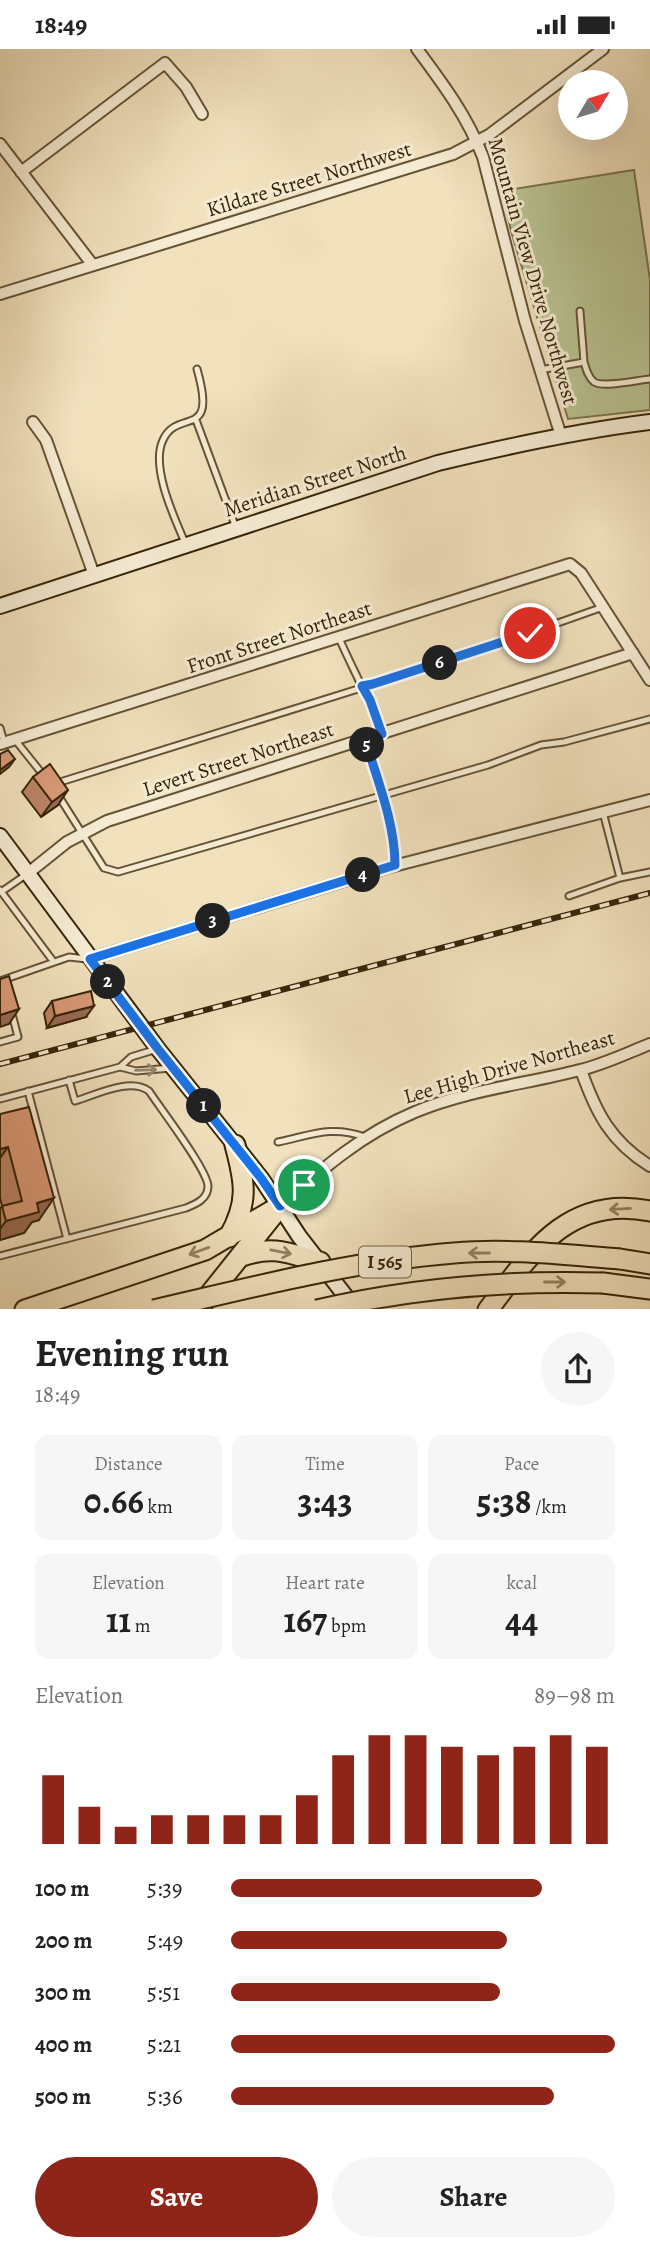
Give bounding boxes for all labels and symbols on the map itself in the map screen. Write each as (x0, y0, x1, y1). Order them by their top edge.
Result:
north arrow (558, 70, 628, 140)
street label: Mountain View Drive Northwest (481, 134, 585, 408)
street label: Kildare Street Northwest (203, 135, 415, 223)
street label: Meridian Street North (220, 438, 410, 524)
street label: Front Street Northeast (183, 594, 375, 680)
pin (500, 603, 560, 663)
pin: 6 (422, 645, 458, 681)
street label: Levert Street Northeast (139, 715, 337, 803)
pin: 5 (350, 727, 384, 763)
pin: 4 (346, 857, 380, 893)
pin: 3 (196, 903, 230, 939)
pin: 2 (90, 965, 126, 999)
street label: Lee High Drive Northeast (400, 1023, 618, 1111)
one-way arrow (134, 1063, 157, 1076)
pin: 1 (186, 1089, 222, 1123)
pin (274, 1155, 334, 1215)
one-way arrow (609, 1203, 632, 1216)
one-way arrow (189, 1246, 211, 1259)
one-way arrow (269, 1246, 292, 1260)
one-way arrow (468, 1246, 491, 1260)
road number: I 565 (359, 1247, 411, 1277)
one-way arrow (543, 1275, 566, 1289)

